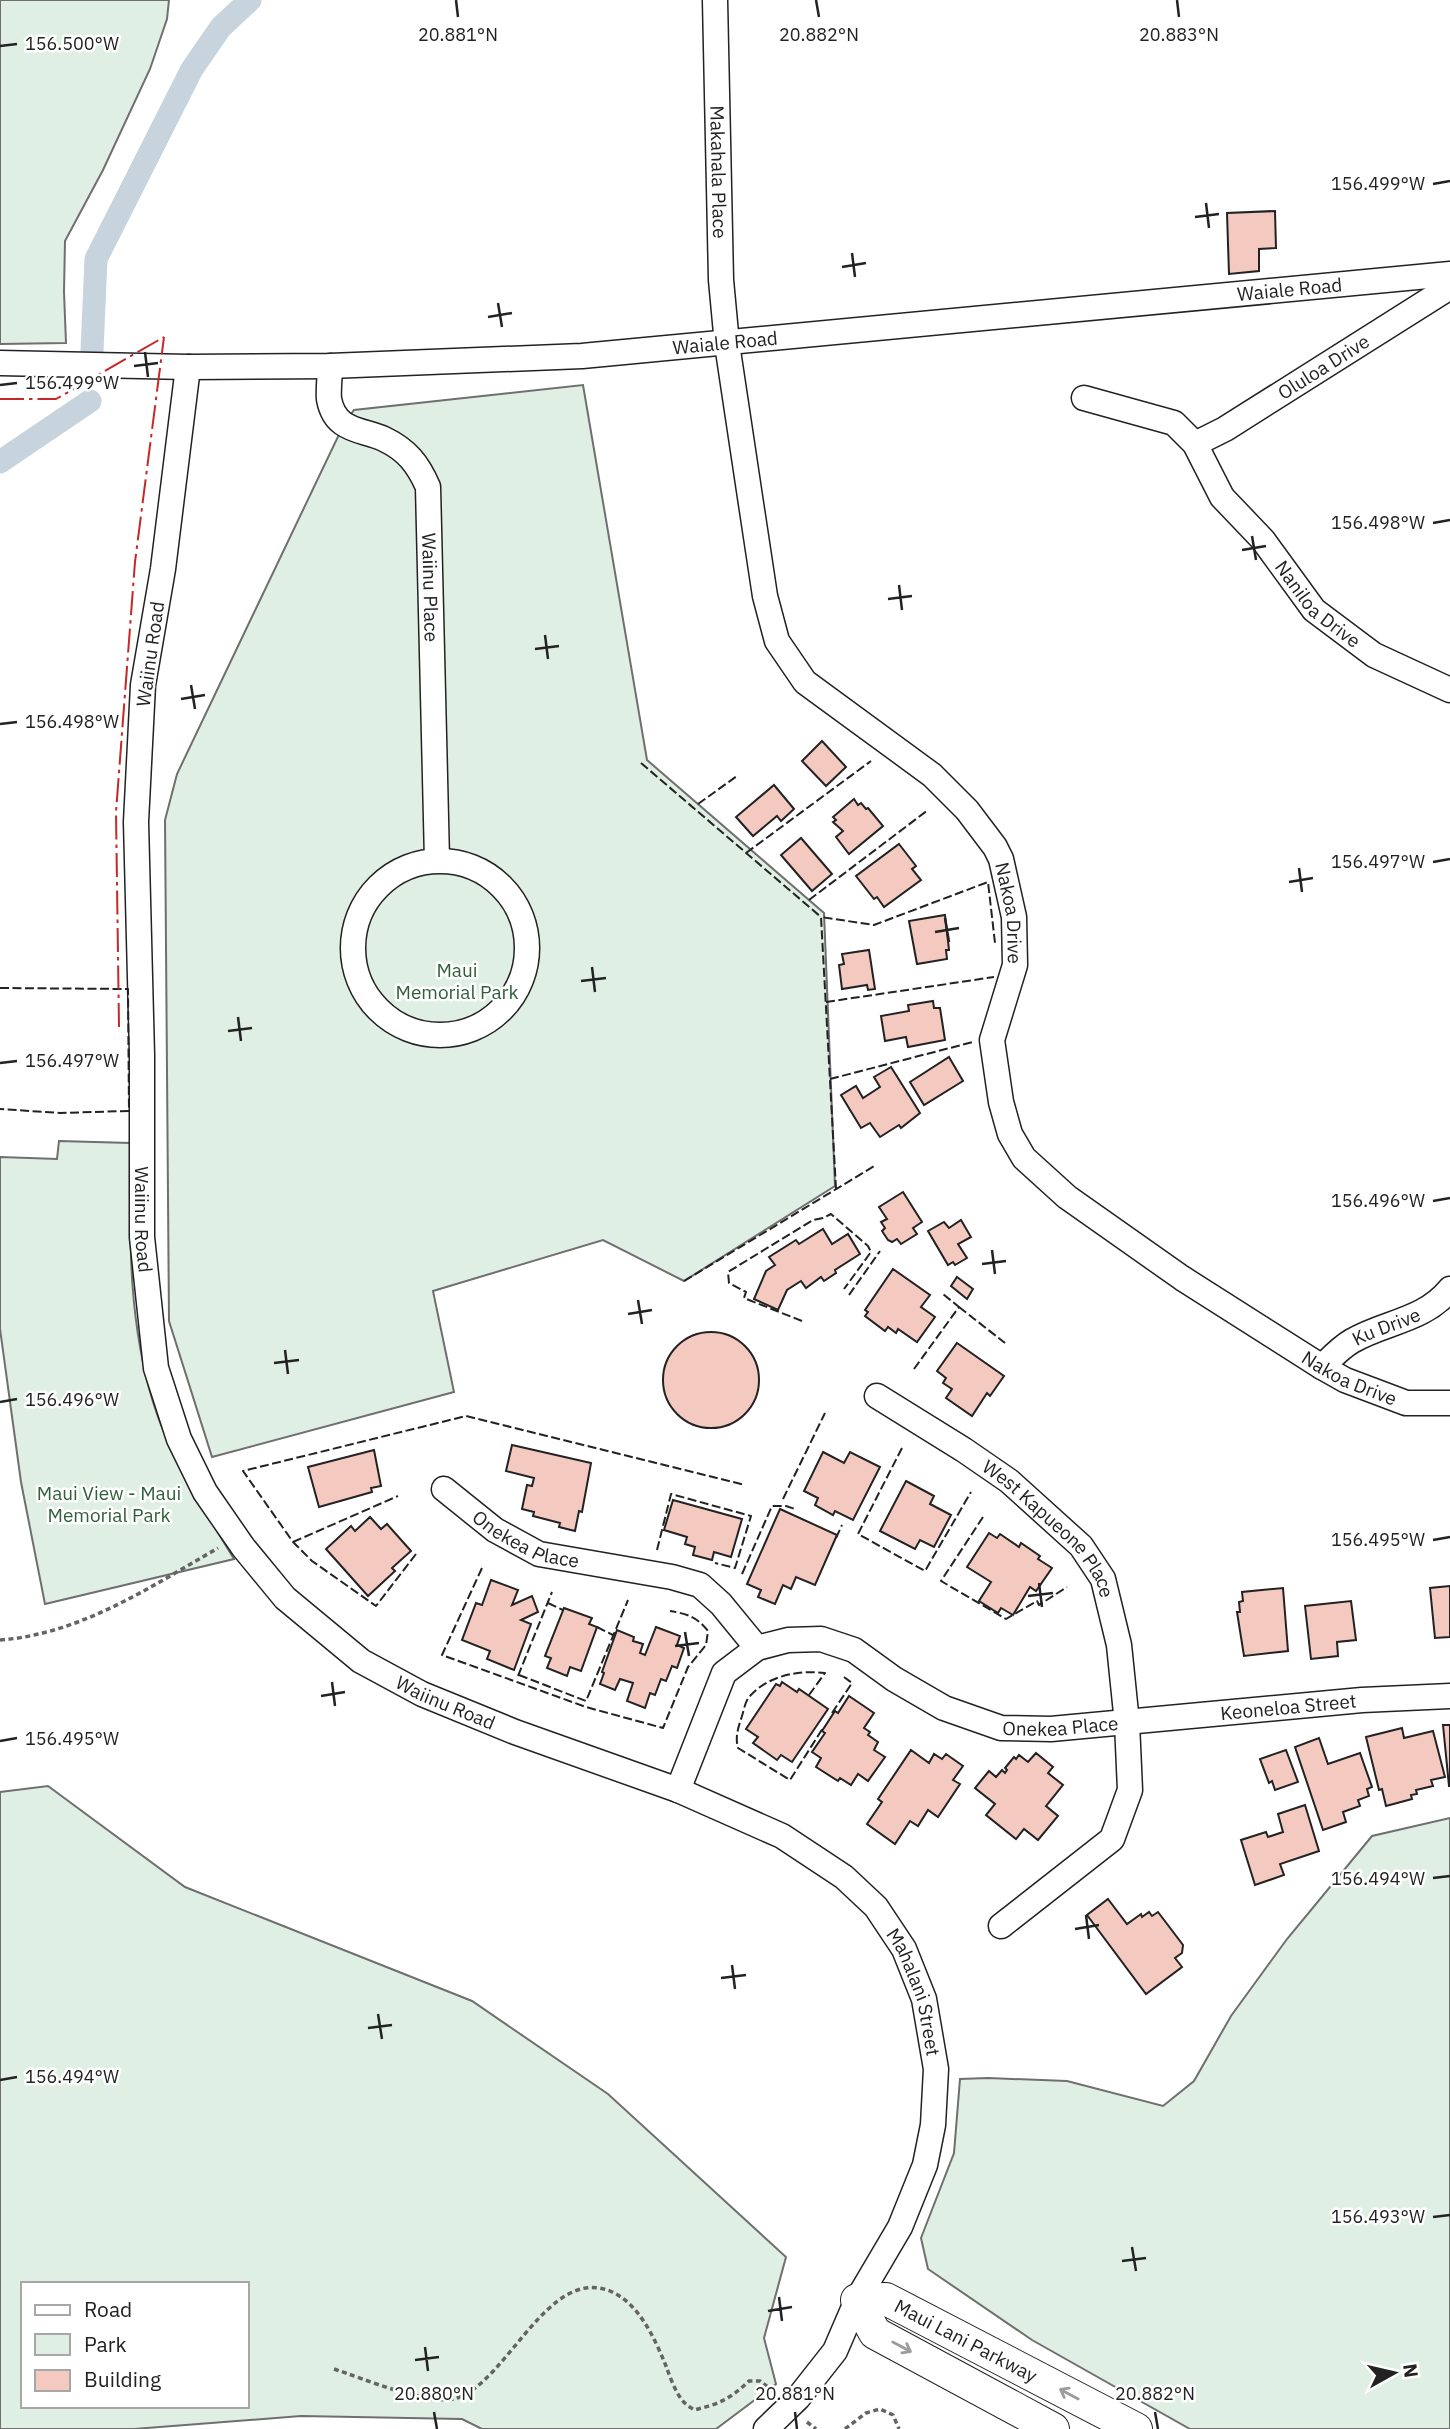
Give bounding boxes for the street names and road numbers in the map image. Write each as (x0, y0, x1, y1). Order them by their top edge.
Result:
street label: Makahala Place (705, 105, 732, 239)
street label: Waiale Road (1236, 272, 1343, 306)
street label: Waiale Road (671, 326, 779, 359)
street label: Oluloa Drive (1273, 329, 1374, 405)
street label: Waiinu Place (417, 532, 444, 642)
street label: Naniloa Drive (1270, 556, 1365, 653)
street label: Waiinu Road (131, 600, 169, 708)
street label: Nakoa Drive (990, 860, 1027, 964)
street label: Waiinu Road (130, 1166, 158, 1274)
street label: Ku Drive (1348, 1302, 1424, 1351)
street label: Nakoa Drive (1297, 1345, 1400, 1410)
street label: West Kapueone Place (978, 1454, 1119, 1600)
street label: Onekea Place (468, 1505, 581, 1573)
street label: Waiinu Road (392, 1670, 499, 1735)
street label: Keoneloa Street (1219, 1689, 1357, 1725)
street label: Onekea Place (1002, 1711, 1119, 1741)
street label: Mahalani Street (881, 1923, 946, 2058)
street label: Maui Lani Parkway (890, 2294, 1042, 2388)

